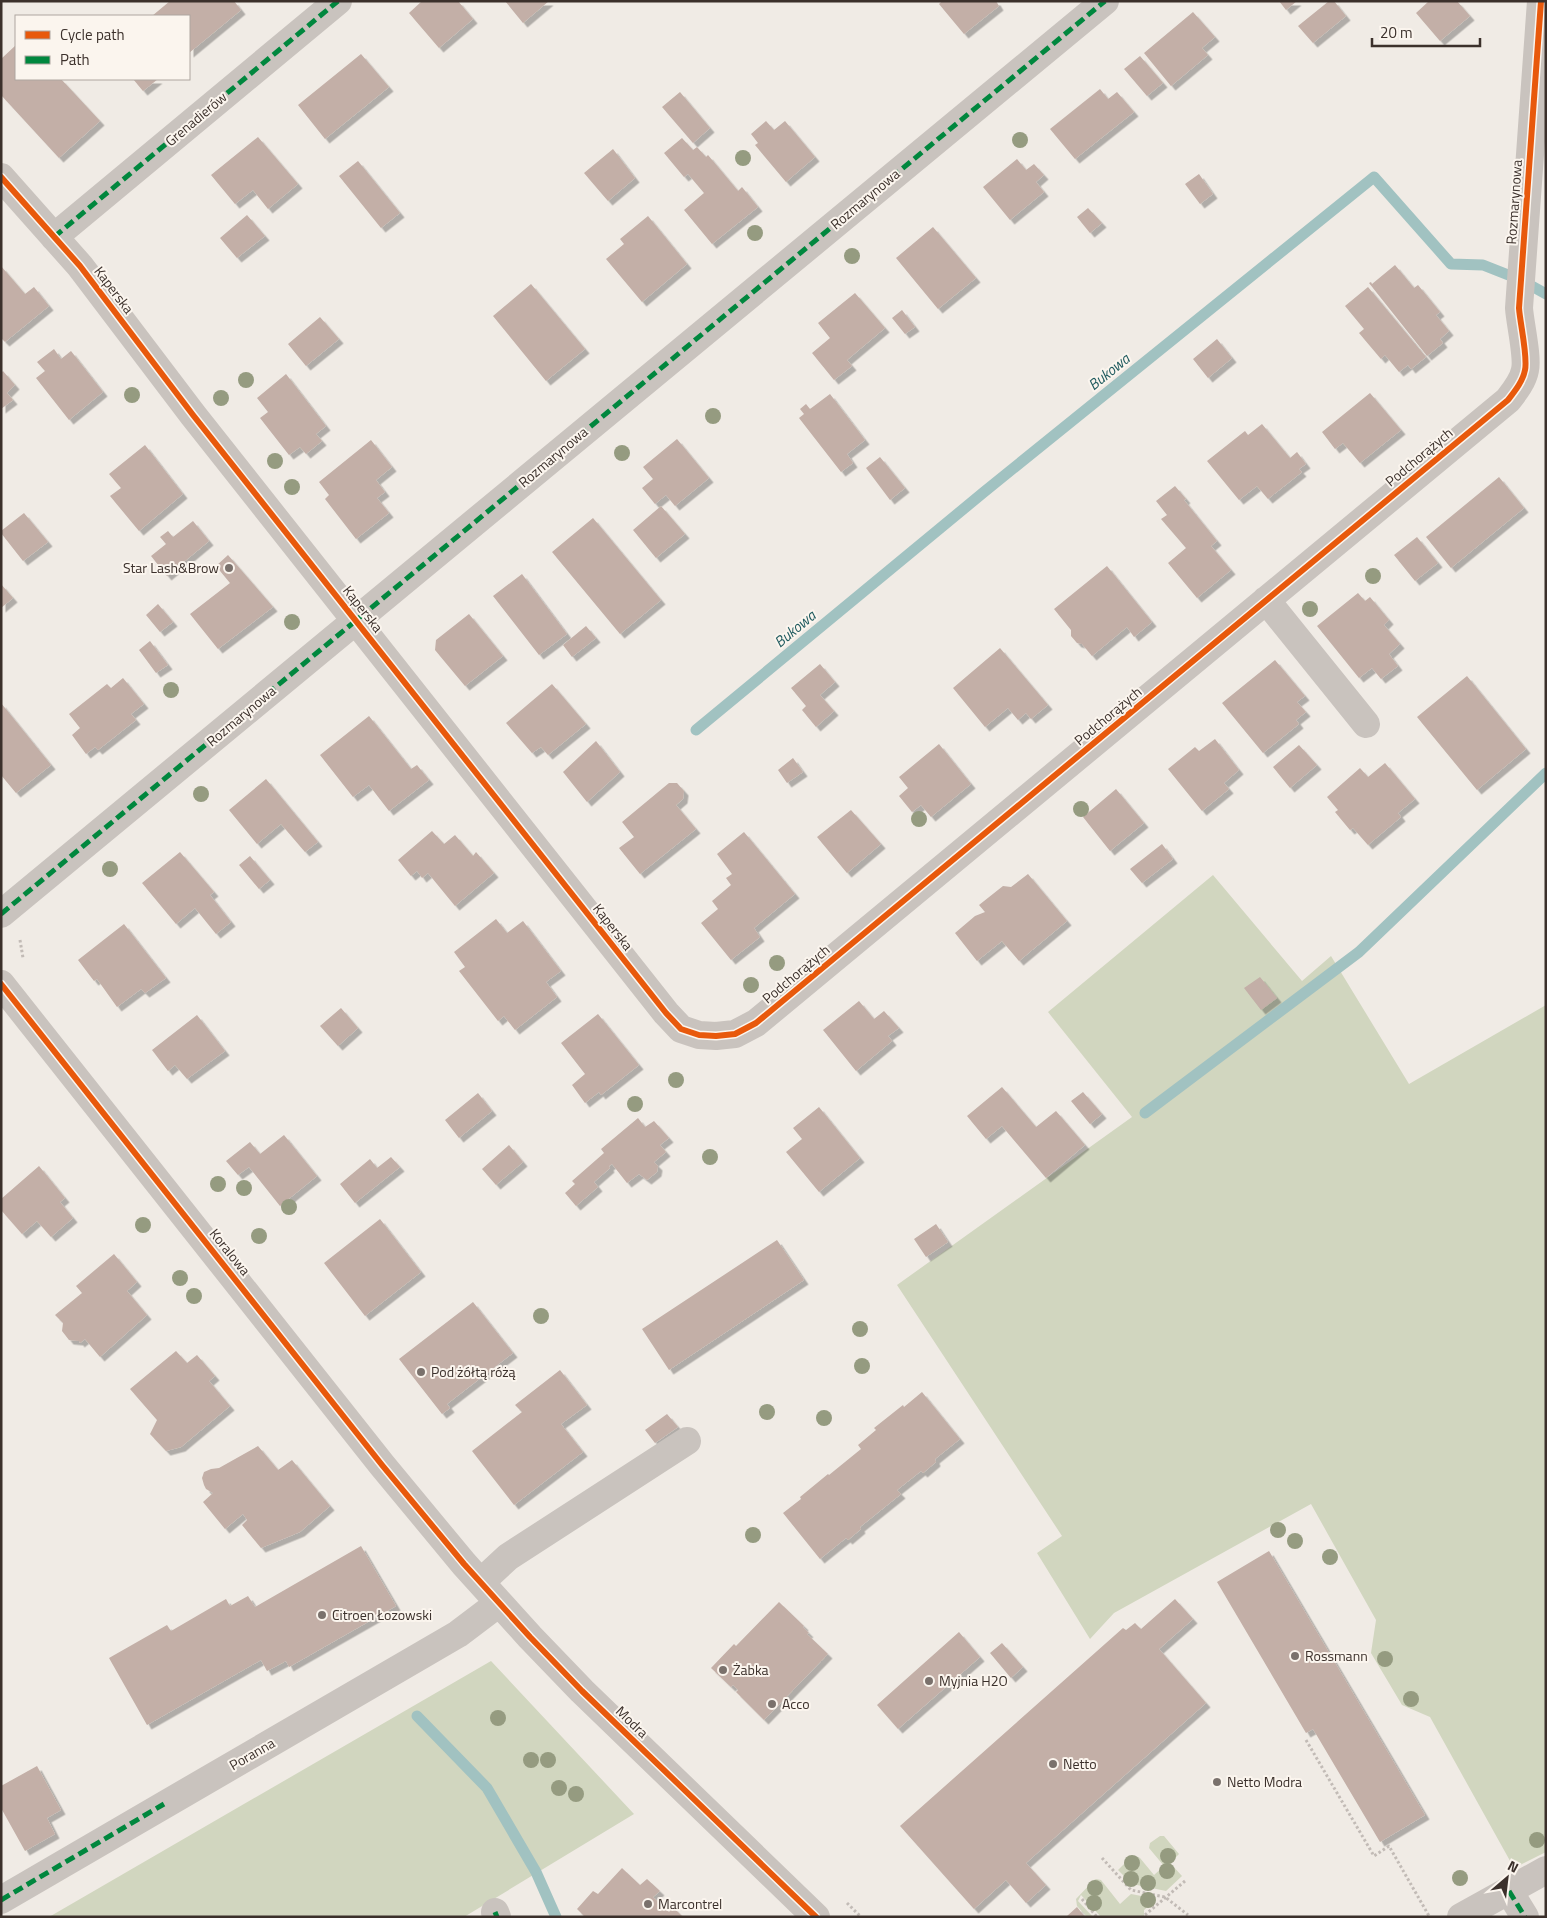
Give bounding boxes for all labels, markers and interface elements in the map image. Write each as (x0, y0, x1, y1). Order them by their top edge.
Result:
legend (15, 15, 190, 80)
scale bar (1372, 15, 1480, 47)
text: 20 m (1380, 21, 1413, 44)
text: Cycle path (60, 23, 125, 46)
text: Path (60, 48, 90, 71)
street label: Grenadierów (160, 86, 231, 151)
street label: Rozmarynowa (1500, 159, 1527, 245)
street label: Rozmarynowa (825, 163, 904, 234)
street label: Kaperska (90, 262, 139, 318)
water label: Bukowa (1083, 347, 1136, 396)
street label: Rozmarynowa (513, 421, 592, 492)
street label: Podchorążych (1380, 422, 1457, 491)
place label: Star Lash&Brow (123, 557, 219, 578)
marker: Star Lash&Brow (223, 562, 235, 574)
street label: Kaperska (338, 581, 388, 637)
water label: Bukowa (769, 603, 822, 653)
street label: Rozmarynowa (201, 680, 280, 751)
street label: Podchorążych (1069, 681, 1146, 750)
street label: Kaperska (588, 899, 638, 955)
street label: Podchorążych (757, 939, 834, 1008)
street label: Koralowa (205, 1224, 256, 1280)
place label: Pod żółtą różą (431, 1361, 516, 1382)
marker: Pod żółtą różą (415, 1366, 427, 1378)
place label: Citroen Łozowski (332, 1604, 432, 1625)
marker: Citroen Łozowski (316, 1609, 328, 1621)
place label: Rossmann (1305, 1645, 1368, 1666)
marker: Rossmann (1289, 1650, 1301, 1662)
place label: Żabka (733, 1659, 769, 1680)
marker: Żabka (717, 1664, 729, 1676)
place label: Myjnia H2O (939, 1670, 1008, 1691)
marker: Myjnia H2O (923, 1675, 935, 1687)
place label: Acco (782, 1693, 810, 1714)
marker: Acco (766, 1698, 778, 1710)
street label: Modra (611, 1701, 653, 1743)
street label: Poranna (225, 1732, 278, 1775)
place label: Netto (1063, 1753, 1097, 1774)
marker: Netto (1047, 1758, 1059, 1770)
place label: Netto Modra (1227, 1771, 1302, 1792)
marker: Netto Modra (1211, 1776, 1223, 1788)
north arrow (1482, 1853, 1532, 1903)
text: N (1504, 1855, 1523, 1878)
place label: Marcontrel (658, 1893, 722, 1914)
marker: Marcontrel (642, 1898, 654, 1910)

